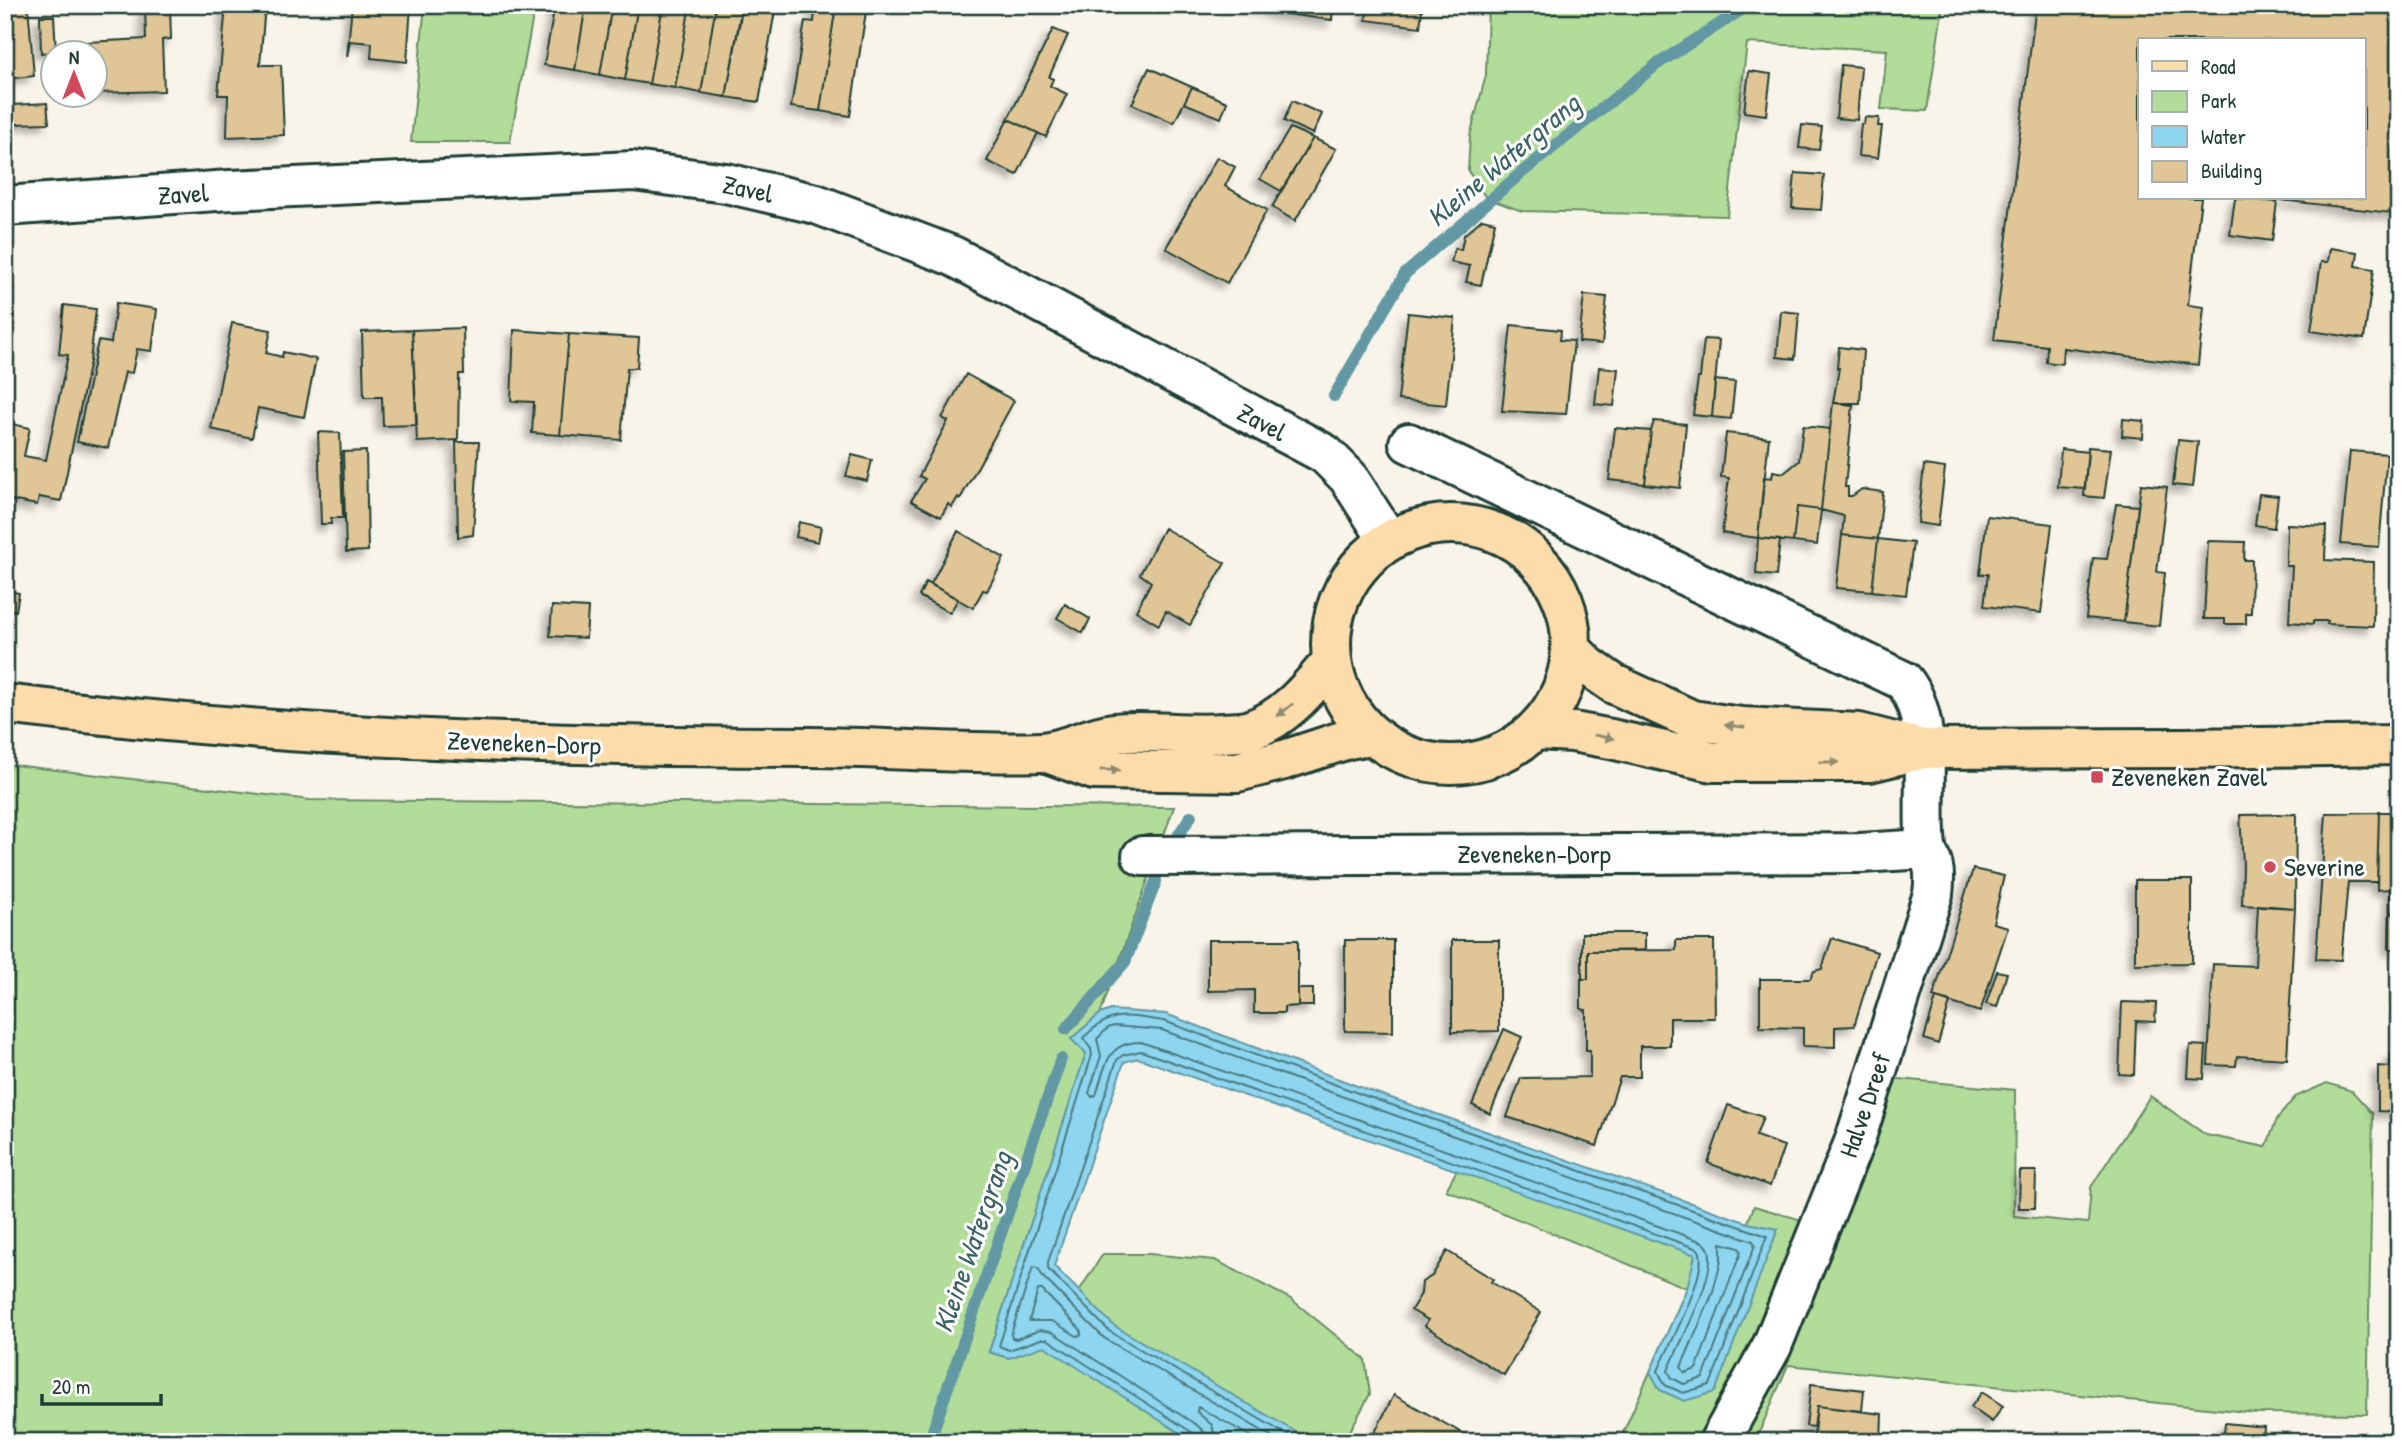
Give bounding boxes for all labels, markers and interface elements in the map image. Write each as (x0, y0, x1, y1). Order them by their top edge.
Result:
north arrow (38, 38, 108, 108)
legend (2138, 38, 2366, 200)
text: N (69, 44, 79, 70)
text: Road (2201, 52, 2235, 81)
water label: Kleine Watergrang (1418, 84, 1589, 235)
text: Park (2201, 86, 2236, 115)
text: Water (2201, 122, 2246, 151)
text: Building (2201, 156, 2262, 185)
street label: Zavel (719, 166, 777, 211)
street label: Zavel (156, 174, 210, 213)
street label: Zavel (1231, 394, 1293, 449)
one-way arrow (1276, 702, 1294, 717)
one-way arrow (1724, 720, 1746, 731)
street label: Zeveneken-Dorp (447, 722, 601, 763)
one-way arrow (1593, 732, 1615, 743)
one-way arrow (1818, 756, 1840, 768)
place label: Zeveneken Zavel (2111, 759, 2267, 794)
one-way arrow (1099, 765, 1121, 776)
marker: Zeveneken Zavel (2089, 769, 2105, 785)
street label: Zeveneken-Dorp (1457, 836, 1611, 871)
place label: Severine (2284, 849, 2365, 884)
marker: Severine (2262, 859, 2278, 875)
street label: Halve Dreef (1830, 1047, 1899, 1162)
water label: Kleine Watergrang (923, 1145, 1021, 1337)
scale bar (42, 1363, 161, 1407)
text: 20 m (52, 1372, 90, 1401)

